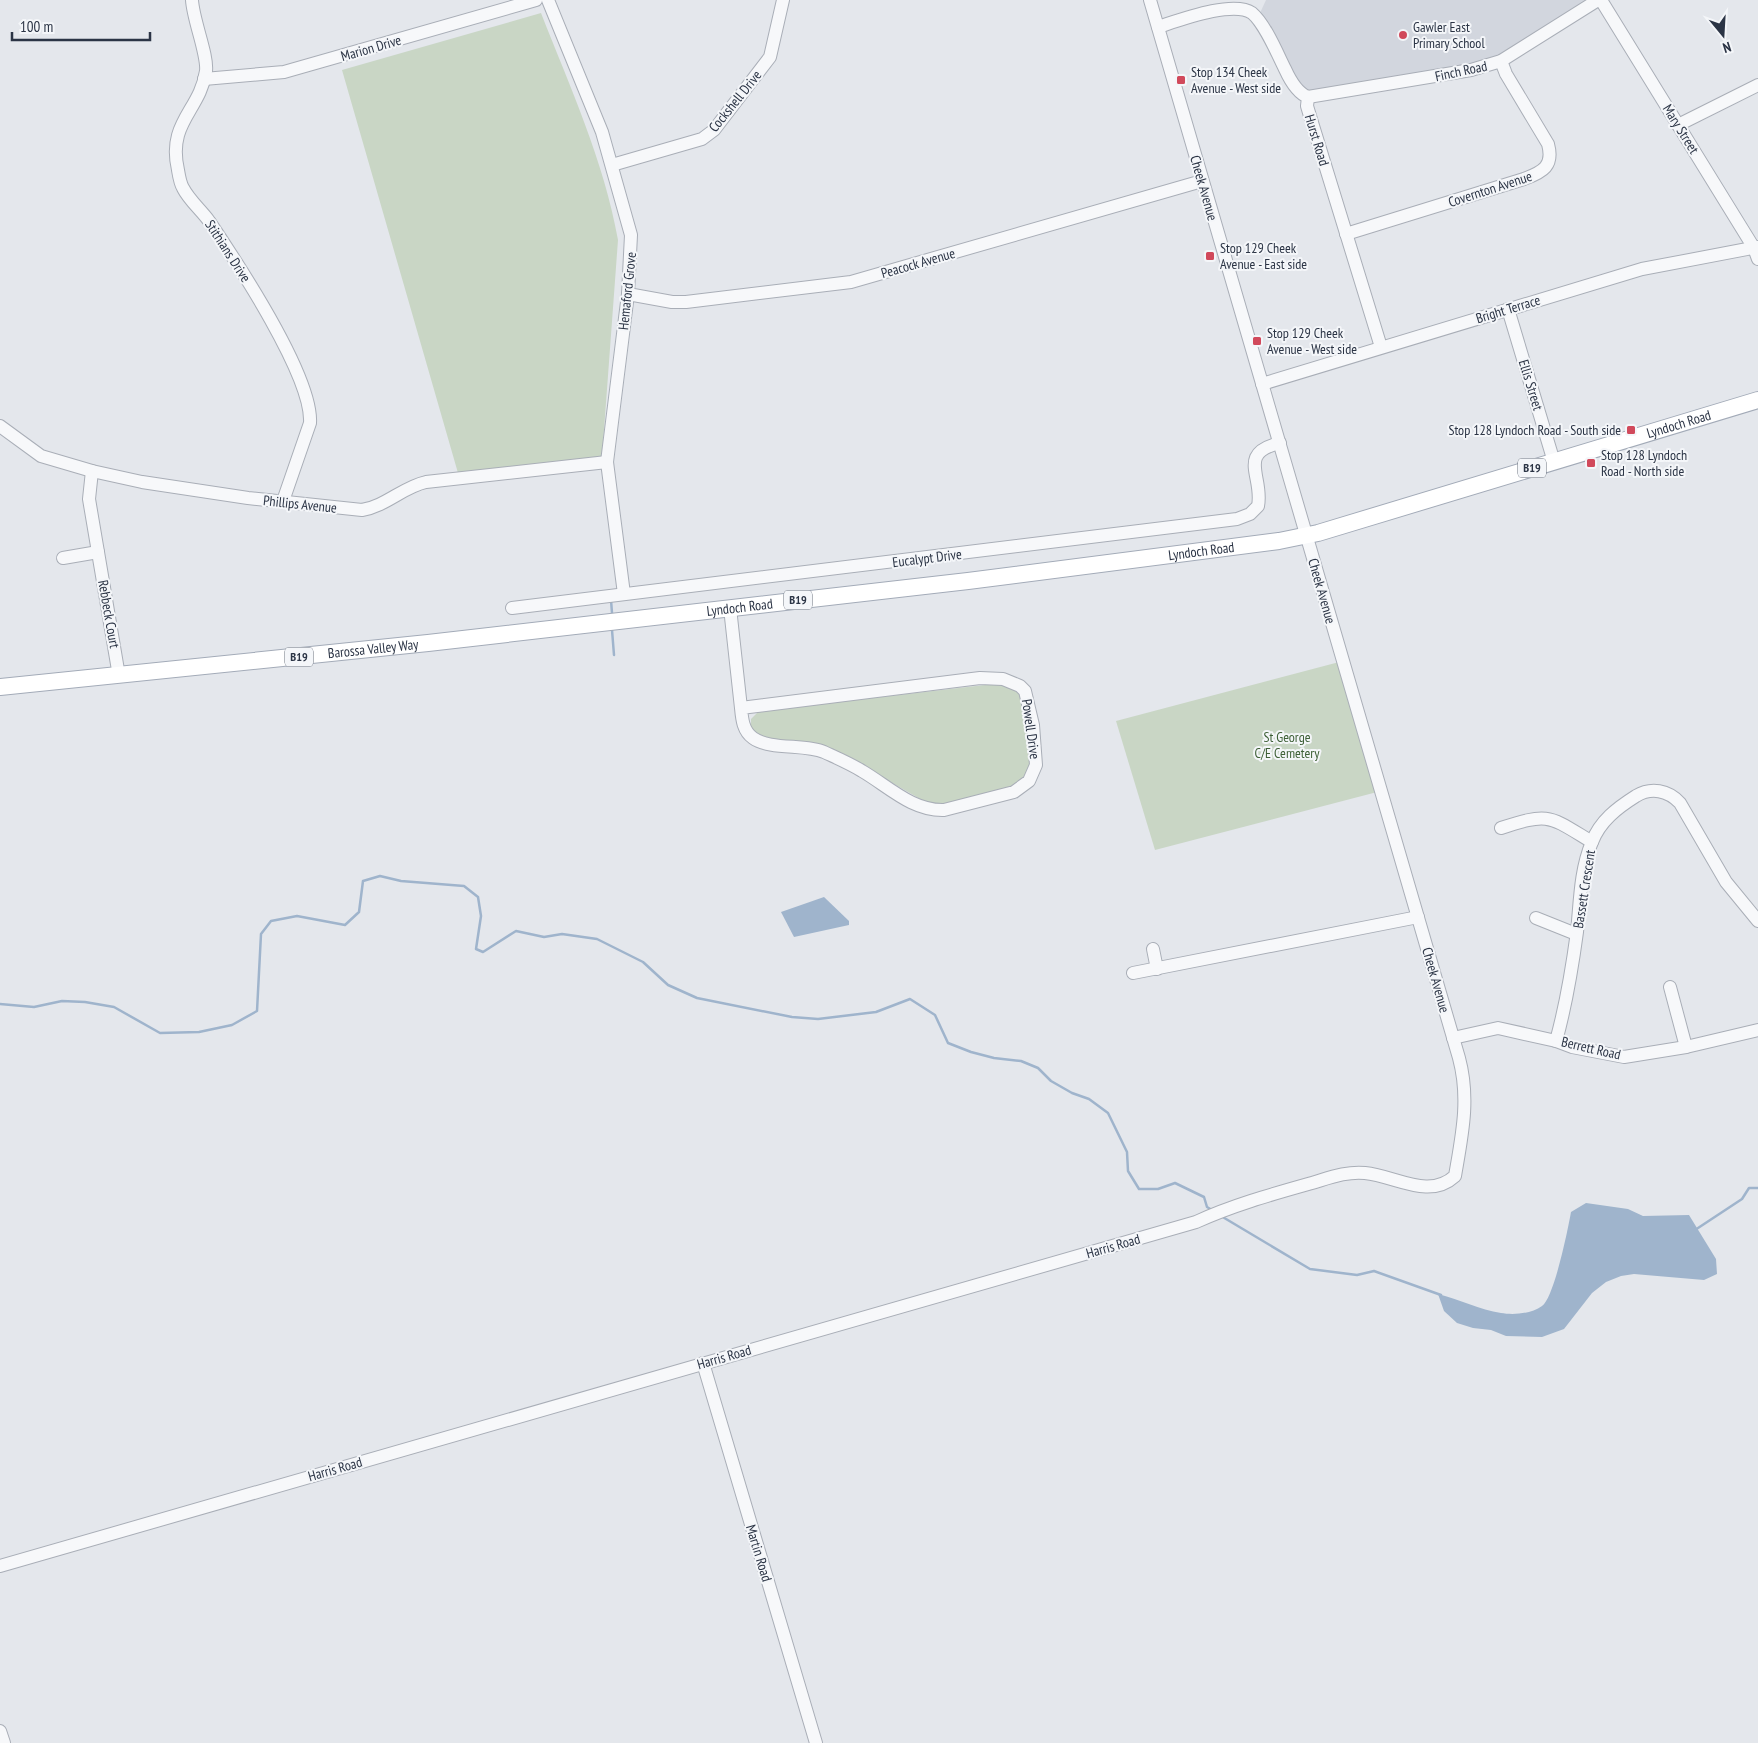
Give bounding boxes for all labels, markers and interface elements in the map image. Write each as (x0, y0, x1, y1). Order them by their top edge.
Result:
scale bar (12, 10, 150, 42)
north arrow (1698, 10, 1748, 60)
text: 100 m (20, 17, 53, 36)
place label: Gawler East Primary School (1413, 18, 1485, 52)
marker: Gawler East Primary School (1397, 29, 1409, 41)
street label: Marion Drive (339, 31, 403, 65)
text: N (1721, 38, 1733, 57)
street label: Finch Road (1433, 57, 1489, 85)
place label: Stop 134 Cheek Avenue - West side (1191, 63, 1281, 97)
street label: Cockshell Drive (705, 66, 765, 135)
marker: Stop 134 Cheek Avenue - West side (1175, 74, 1187, 86)
street label: Mary Street (1659, 101, 1703, 157)
street label: Hurst Road (1301, 112, 1333, 168)
street label: Cheek Avenue (1186, 153, 1222, 223)
street label: Covernton Avenue (1446, 167, 1534, 211)
street label: Stithians Drive (201, 216, 255, 286)
place label: Stop 129 Cheek Avenue - East side (1220, 239, 1307, 273)
street label: Peacock Avenue (879, 244, 957, 282)
marker: Stop 129 Cheek Avenue - East side (1204, 250, 1216, 262)
street label: Hemaford Grove (614, 251, 640, 331)
street label: Bright Terrace (1474, 291, 1543, 327)
place label: Stop 129 Cheek Avenue - West side (1267, 324, 1357, 358)
marker: Stop 129 Cheek Avenue - West side (1251, 335, 1263, 347)
street label: Ellis Street (1515, 357, 1547, 413)
street label: Lyndoch Road (1644, 406, 1713, 442)
place label: Stop 128 Lyndoch Road - South side (1448, 421, 1621, 439)
marker: Stop 128 Lyndoch Road - South side (1625, 424, 1637, 436)
place label: Stop 128 Lyndoch Road - North side (1601, 446, 1687, 480)
marker: Stop 128 Lyndoch Road - North side (1585, 457, 1597, 469)
road number: B19 (1518, 458, 1546, 478)
street label: Phillips Avenue (262, 491, 338, 517)
street label: Lyndoch Road (1167, 538, 1235, 564)
street label: Eucalypt Drive (891, 545, 963, 571)
street label: Cheek Avenue (1304, 556, 1340, 626)
street label: Rebbeck Court (94, 578, 124, 650)
road number: B19 (784, 590, 812, 610)
street label: Lyndoch Road (706, 594, 774, 620)
street label: Barossa Valley Way (327, 635, 420, 662)
road number: B19 (285, 648, 313, 666)
street label: Powell Drive (1018, 698, 1044, 761)
park label: St George C/E Cemetery (1255, 728, 1320, 762)
street label: Bassett Crescent (1569, 848, 1599, 930)
street label: Cheek Avenue (1418, 945, 1454, 1015)
street label: Berrett Road (1560, 1032, 1622, 1064)
street label: Harris Road (1084, 1230, 1142, 1262)
street label: Harris Road (695, 1341, 753, 1373)
street label: Harris Road (306, 1453, 364, 1485)
street label: Martin Road (742, 1522, 776, 1584)

